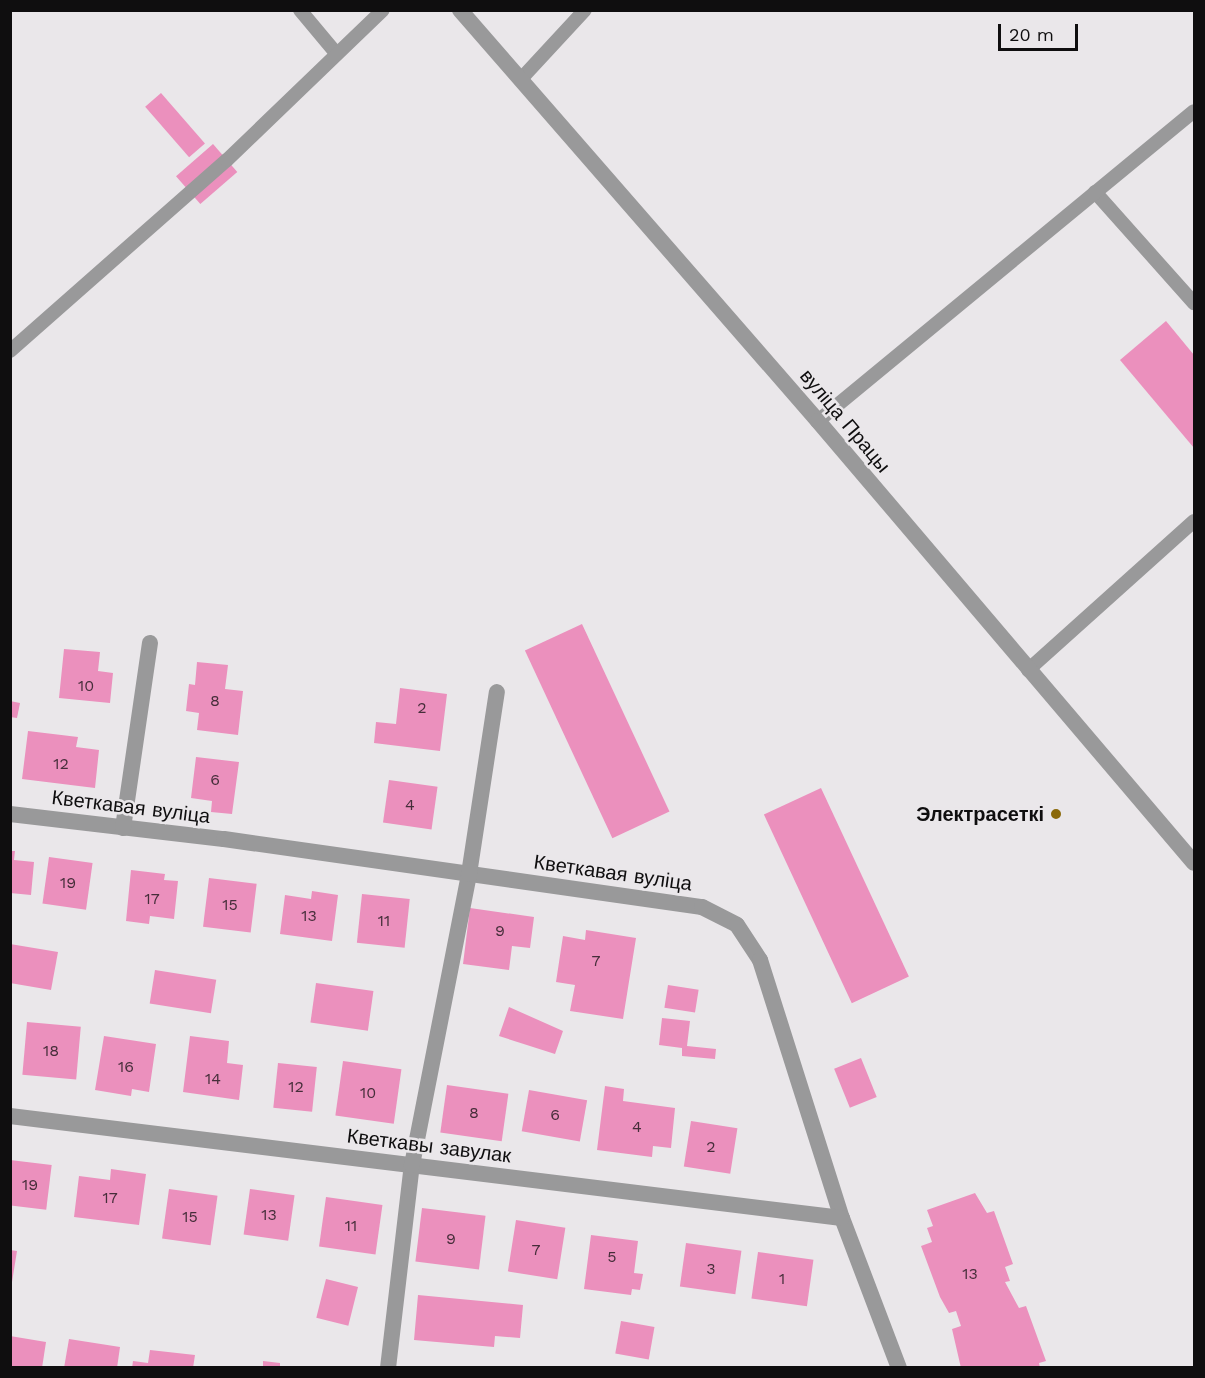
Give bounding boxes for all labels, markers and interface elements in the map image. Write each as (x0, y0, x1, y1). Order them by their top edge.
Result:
scale bar (1001, 12, 1080, 50)
text: 20 m (1009, 24, 1054, 45)
street label: вуліца Працы (795, 364, 895, 478)
house number: 10 (78, 676, 94, 696)
house number: 8 (210, 691, 220, 711)
house number: 2 (417, 698, 427, 718)
house number: 12 (53, 754, 69, 774)
house number: 6 (210, 770, 220, 790)
street label: Кветкавая вуліца (50, 785, 212, 829)
house number: 4 (405, 795, 415, 815)
place label: Электрасеткі (916, 802, 1044, 826)
marker: Электрасеткі (1049, 807, 1063, 821)
street label: Кветкавая вуліца (532, 850, 694, 896)
house number: 19 (60, 873, 76, 893)
house number: 17 (144, 889, 160, 909)
house number: 15 (222, 895, 238, 915)
house number: 13 (301, 906, 317, 926)
house number: 11 (378, 911, 390, 931)
house number: 9 (495, 921, 505, 941)
house number: 7 (592, 951, 600, 971)
house number: 18 (43, 1041, 59, 1061)
house number: 16 (118, 1057, 134, 1077)
house number: 14 (205, 1069, 221, 1089)
house number: 12 (288, 1077, 304, 1097)
house number: 10 (360, 1083, 376, 1103)
house number: 8 (469, 1103, 479, 1123)
house number: 6 (550, 1105, 560, 1125)
house number: 4 (632, 1117, 642, 1137)
street label: Кветкавы завулак (345, 1124, 513, 1168)
house number: 2 (706, 1137, 716, 1157)
house number: 19 (22, 1175, 38, 1195)
house number: 17 (102, 1188, 118, 1208)
house number: 13 (261, 1205, 277, 1225)
house number: 15 (182, 1207, 198, 1227)
house number: 11 (345, 1216, 357, 1236)
house number: 9 (446, 1229, 456, 1249)
house number: 7 (532, 1240, 540, 1260)
house number: 5 (607, 1247, 617, 1267)
house number: 3 (706, 1259, 716, 1279)
house number: 13 (962, 1264, 978, 1284)
house number: 1 (779, 1269, 785, 1289)

